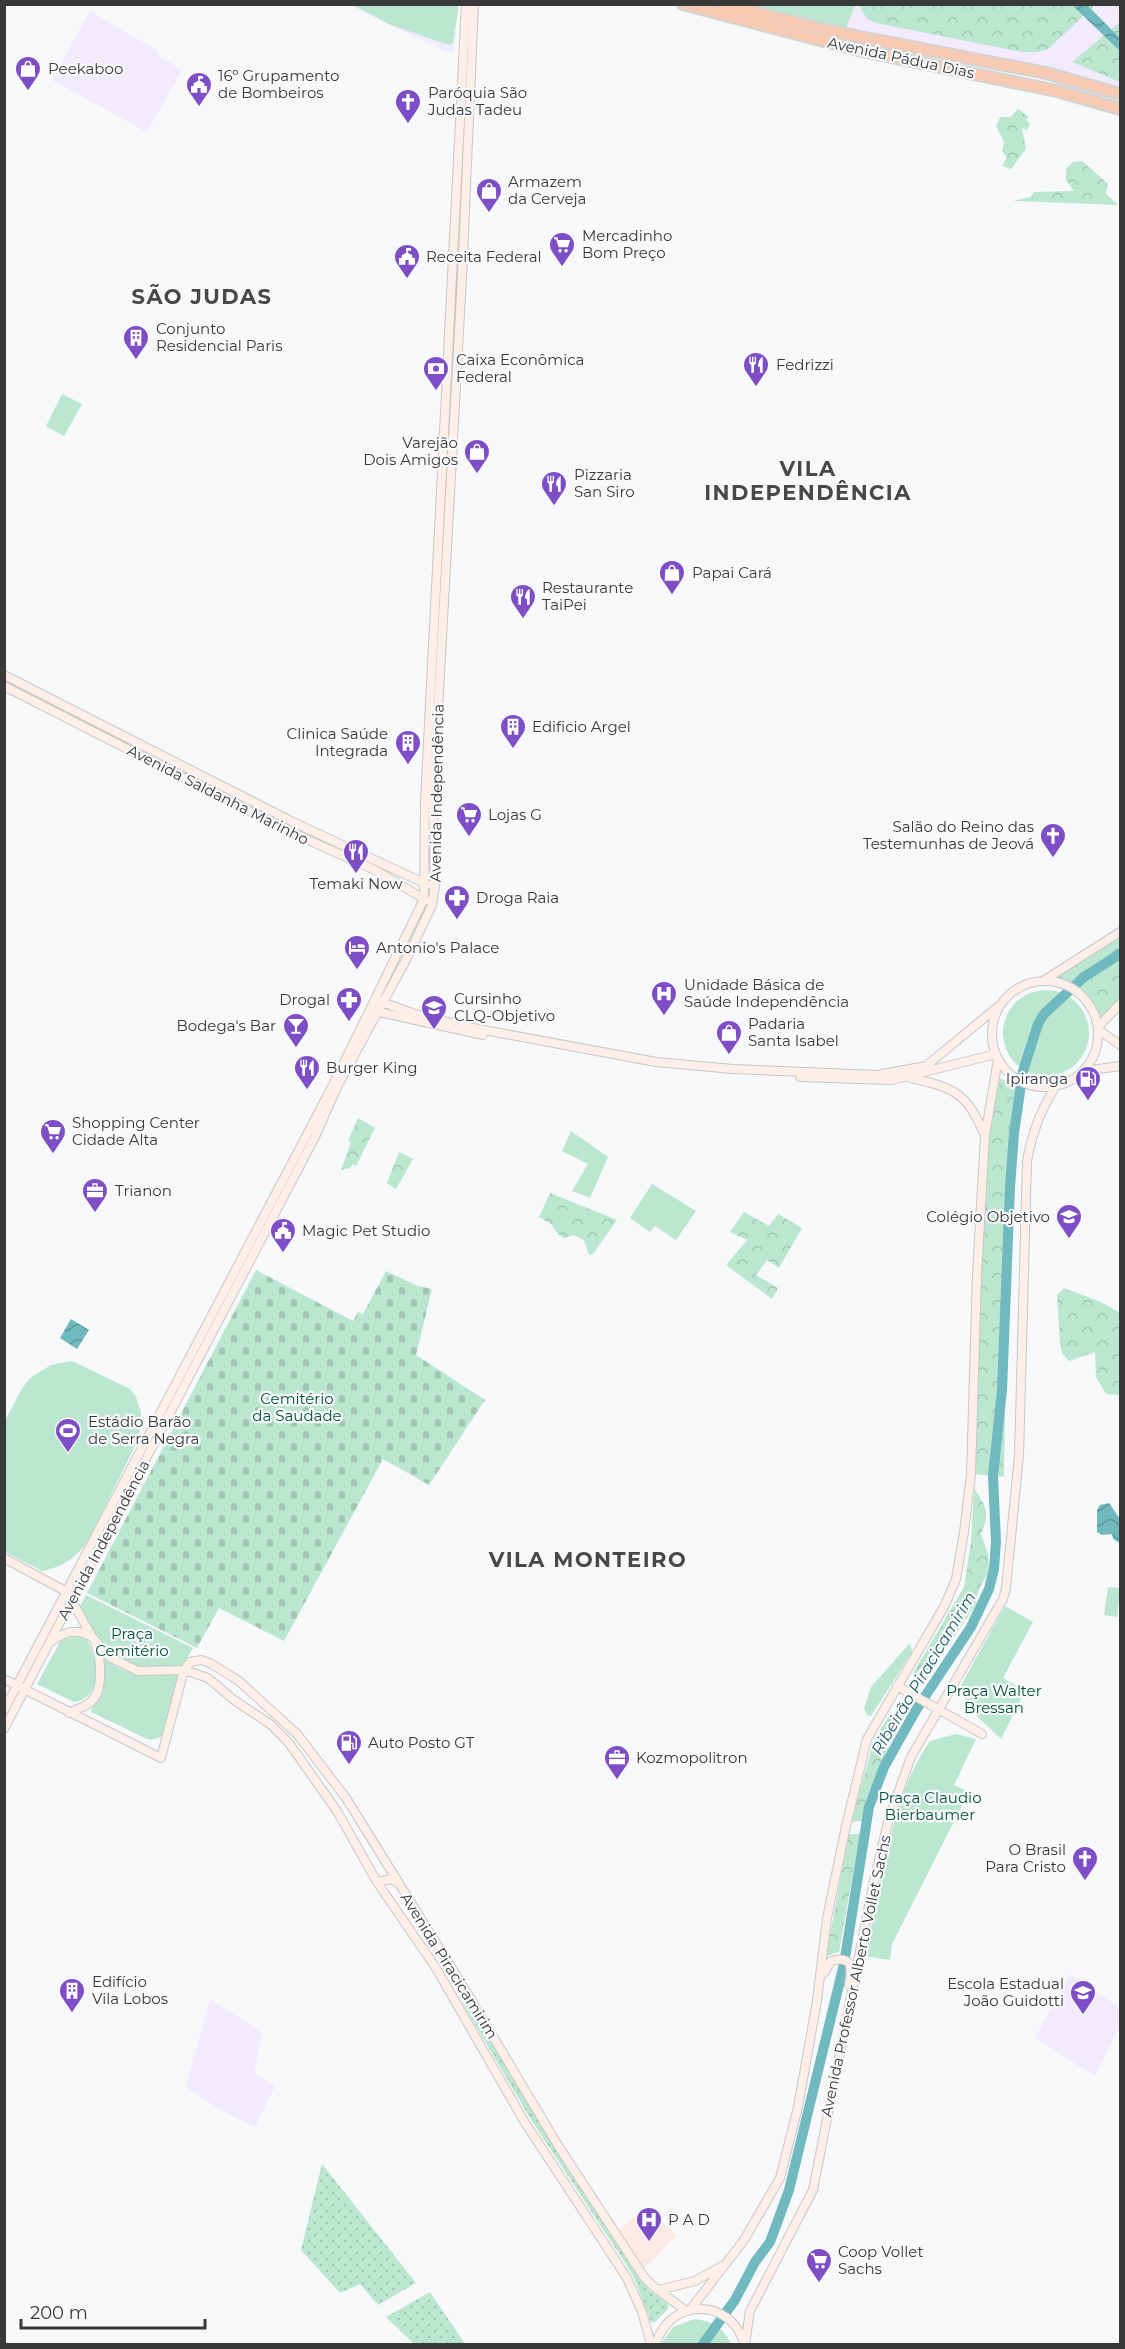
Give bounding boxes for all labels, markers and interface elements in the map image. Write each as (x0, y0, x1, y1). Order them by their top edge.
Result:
street label: Avenida Pádua Dias (826, 33, 976, 82)
shop icon: Peekaboo (13, 54, 43, 92)
place label: Peekaboo (48, 59, 123, 78)
place label: 16º Grupamento de Bombeiros (218, 66, 339, 102)
public building icon: 16º Grupamento de Bombeiros (184, 70, 214, 108)
place label: Paróquia São Judas Tadeu (427, 83, 527, 119)
church icon: Paróquia São Judas Tadeu (393, 87, 423, 125)
place label: Armazem da Cerveja (508, 172, 586, 208)
shop icon: Armazem da Cerveja (474, 176, 504, 214)
place label: Mercadinho Bom Preço (582, 226, 672, 262)
supermarket icon: Mercadinho Bom Preço (547, 230, 577, 268)
public building icon: Receita Federal (392, 242, 422, 280)
place label: Receita Federal (426, 247, 542, 266)
district label: SÃO JUDAS (132, 284, 272, 309)
place label: Conjunto Residencial Paris (156, 319, 282, 355)
building icon: Conjunto Residencial Paris (121, 323, 151, 361)
place label: Caixa Econômica Federal (456, 350, 584, 386)
restaurant icon: Fedrizzi (741, 350, 771, 388)
bank icon: Caixa Econômica Federal (421, 354, 451, 392)
place label: Fedrizzi (776, 355, 834, 374)
place label: Varejão Dois Amigos (363, 433, 458, 469)
shop icon: Varejão Dois Amigos (462, 437, 492, 475)
district label: VILA INDEPENDÊNCIA (704, 456, 912, 505)
place label: Pizzaria San Siro (574, 465, 635, 501)
restaurant icon: Pizzaria San Siro (539, 469, 569, 507)
shop icon: Papai Cará (657, 558, 687, 596)
place label: Papai Cará (692, 563, 772, 582)
place label: Restaurante TaiPei (542, 578, 633, 614)
restaurant icon: Restaurante TaiPei (508, 582, 538, 620)
street label: Avenida Independência (425, 704, 448, 882)
building icon: Edificio Argel (498, 712, 528, 750)
place label: Edificio Argel (532, 717, 631, 736)
place label: Clinica Saúde Integrada (287, 724, 388, 760)
building icon: Clinica Saúde Integrada (393, 728, 423, 766)
street label: Avenida Saldanha Marinho (124, 740, 312, 849)
supermarket icon: Lojas G (454, 800, 484, 838)
place label: Lojas G (488, 805, 542, 824)
place label: Salão do Reino das Testemunhas de Jeová (863, 817, 1034, 853)
church icon: Salão do Reino das Testemunhas de Jeová (1038, 821, 1068, 859)
restaurant icon: Temaki Now (341, 837, 371, 875)
place label: Temaki Now (309, 874, 403, 893)
pharmacy icon: Droga Raia (442, 883, 472, 921)
place label: Droga Raia (476, 888, 559, 907)
hotel icon: Antonio's Palace (342, 933, 372, 971)
place label: Antonio's Palace (376, 938, 499, 957)
place label: Unidade Básica de Saúde Independência (684, 975, 849, 1011)
hospital icon: Unidade Básica de Saúde Independência (649, 979, 679, 1017)
pharmacy icon: Drogal (334, 985, 364, 1023)
place label: Cursinho CLQ-Objetivo (454, 989, 555, 1025)
place label: Drogal (279, 990, 330, 1009)
school or university icon: Cursinho CLQ-Objetivo (419, 993, 449, 1031)
bar icon: Bodega's Bar (281, 1011, 311, 1049)
place label: Padaria Santa Isabel (748, 1014, 839, 1050)
place label: Bodega's Bar (176, 1016, 276, 1035)
shop icon: Padaria Santa Isabel (714, 1018, 744, 1056)
restaurant icon: Burger King (292, 1053, 322, 1091)
place label: Burger King (326, 1058, 418, 1077)
fuel station icon: Ipiranga (1073, 1064, 1103, 1102)
place label: Ipiranga (1006, 1069, 1068, 1088)
place label: Shopping Center Cidade Alta (72, 1113, 200, 1149)
supermarket icon: Shopping Center Cidade Alta (38, 1117, 68, 1155)
office icon: Trianon (80, 1176, 110, 1214)
place label: Trianon (115, 1181, 172, 1200)
school or university icon: Colégio Objetivo (1054, 1202, 1084, 1240)
place label: Colégio Objetivo (926, 1207, 1050, 1226)
public building icon: Magic Pet Studio (268, 1216, 298, 1254)
place label: Magic Pet Studio (302, 1221, 431, 1240)
park label: Cemitério da Saudade (252, 1389, 342, 1425)
place label: Estádio Barão de Serra Negra (88, 1412, 199, 1448)
sports icon: Estádio Barão de Serra Negra (53, 1416, 83, 1454)
street label: Avenida Independência (53, 1457, 154, 1623)
district label: VILA MONTEIRO (488, 1547, 687, 1572)
water label: Ribeirão Piracicamirim (867, 1588, 980, 1758)
park label: Praça Cemitério (95, 1624, 169, 1660)
park label: Praça Walter Bressan (946, 1681, 1042, 1717)
fuel station icon: Auto Posto GT (334, 1728, 364, 1766)
place label: Auto Posto GT (368, 1733, 475, 1752)
office icon: Kozmopolitron (602, 1743, 632, 1781)
place label: Kozmopolitron (636, 1748, 748, 1767)
park label: Praça Claudio Bierbaumer (878, 1788, 982, 1824)
street label: Avenida Professor Alberto Vollet Sachs (816, 1833, 895, 2119)
place label: O Brasil Para Cristo (985, 1840, 1066, 1876)
church icon: O Brasil Para Cristo (1070, 1844, 1100, 1882)
street label: Avenida Piracicamirim (397, 1889, 502, 2042)
place label: Edifício Vila Lobos (92, 1972, 168, 2008)
place label: Escola Estadual João Guidotti (947, 1974, 1064, 2010)
building icon: Edifício Vila Lobos (57, 1976, 87, 2014)
school or university icon: Escola Estadual João Guidotti (1068, 1978, 1098, 2016)
hospital icon: P A D (634, 2205, 664, 2243)
place label: P A D (668, 2210, 710, 2229)
place label: Coop Vollet Sachs (838, 2242, 923, 2278)
supermarket icon: Coop Vollet Sachs (804, 2246, 834, 2284)
scale bar (21, 2292, 206, 2330)
text: 200 m (30, 2302, 88, 2324)

